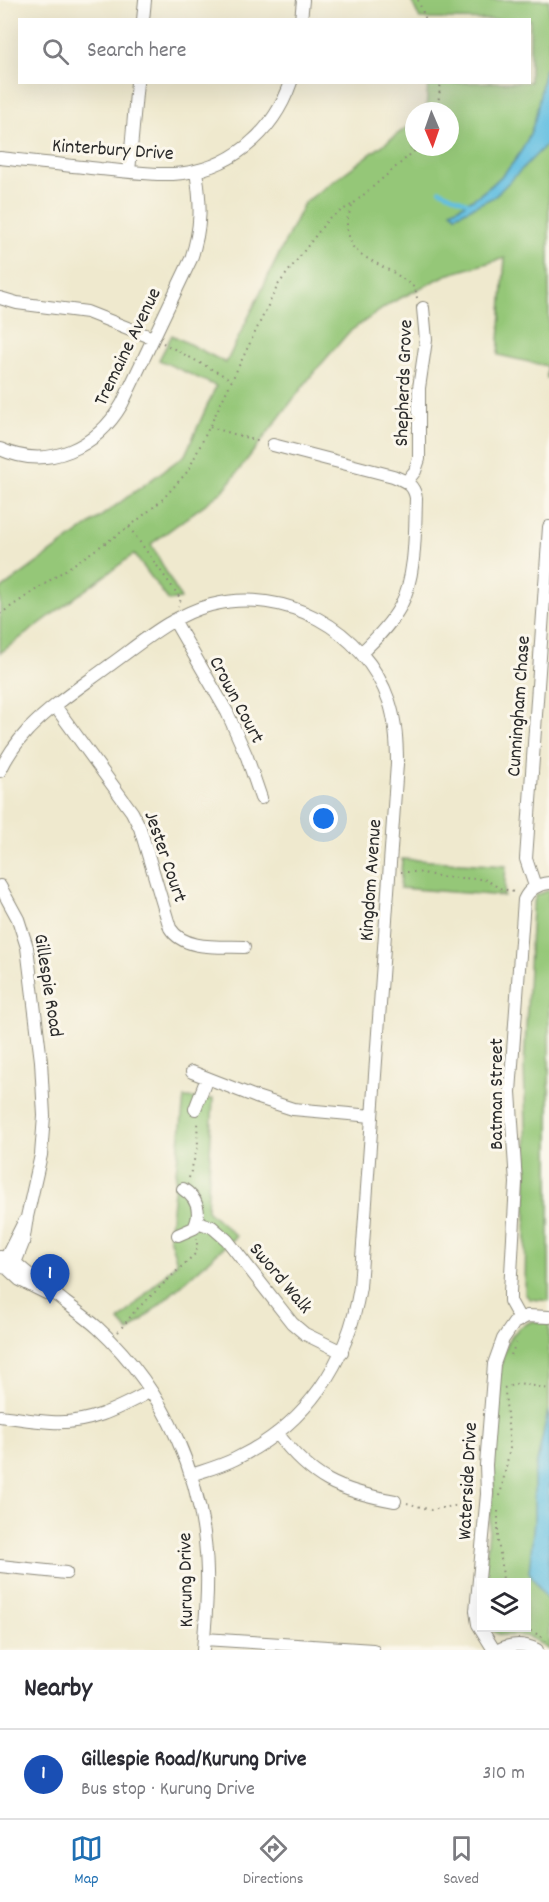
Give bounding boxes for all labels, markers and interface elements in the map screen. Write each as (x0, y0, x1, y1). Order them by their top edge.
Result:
search box (18, 18, 531, 84)
icon: search (39, 35, 72, 68)
text: Search here (87, 36, 186, 67)
north arrow (405, 102, 459, 156)
street label: Kinterbury Drive (51, 133, 175, 169)
street label: Tremaine Avenue (88, 283, 169, 411)
street label: Shepherds Grove (389, 319, 421, 447)
street label: Cunningham Chase (501, 635, 539, 778)
street label: Crown Court (201, 652, 270, 749)
your location (309, 804, 338, 833)
street label: Jester Court (135, 808, 193, 906)
street label: Kingdom Avenue (354, 818, 390, 942)
street label: Gillespie Road (25, 932, 69, 1039)
street label: Batman Street (484, 1038, 512, 1150)
street label: Sword Walk (241, 1237, 318, 1321)
pin: 1 (31, 1254, 70, 1304)
street label: Waterside Drive (452, 1421, 486, 1541)
street label: Kurung Drive (172, 1532, 202, 1628)
map controls (477, 1578, 531, 1632)
button: layers (477, 1578, 531, 1632)
text: Nearby (24, 1671, 92, 1708)
text: Gillespie Road/Kurung Drive (81, 1745, 306, 1776)
text: 1 (41, 1760, 46, 1788)
text: 310 m (483, 1760, 525, 1788)
text: Bus stop · Kurung Drive (81, 1776, 255, 1804)
tab: Map (70, 1832, 103, 1891)
tab: Directions (243, 1832, 303, 1891)
tab: Saved (443, 1832, 479, 1891)

